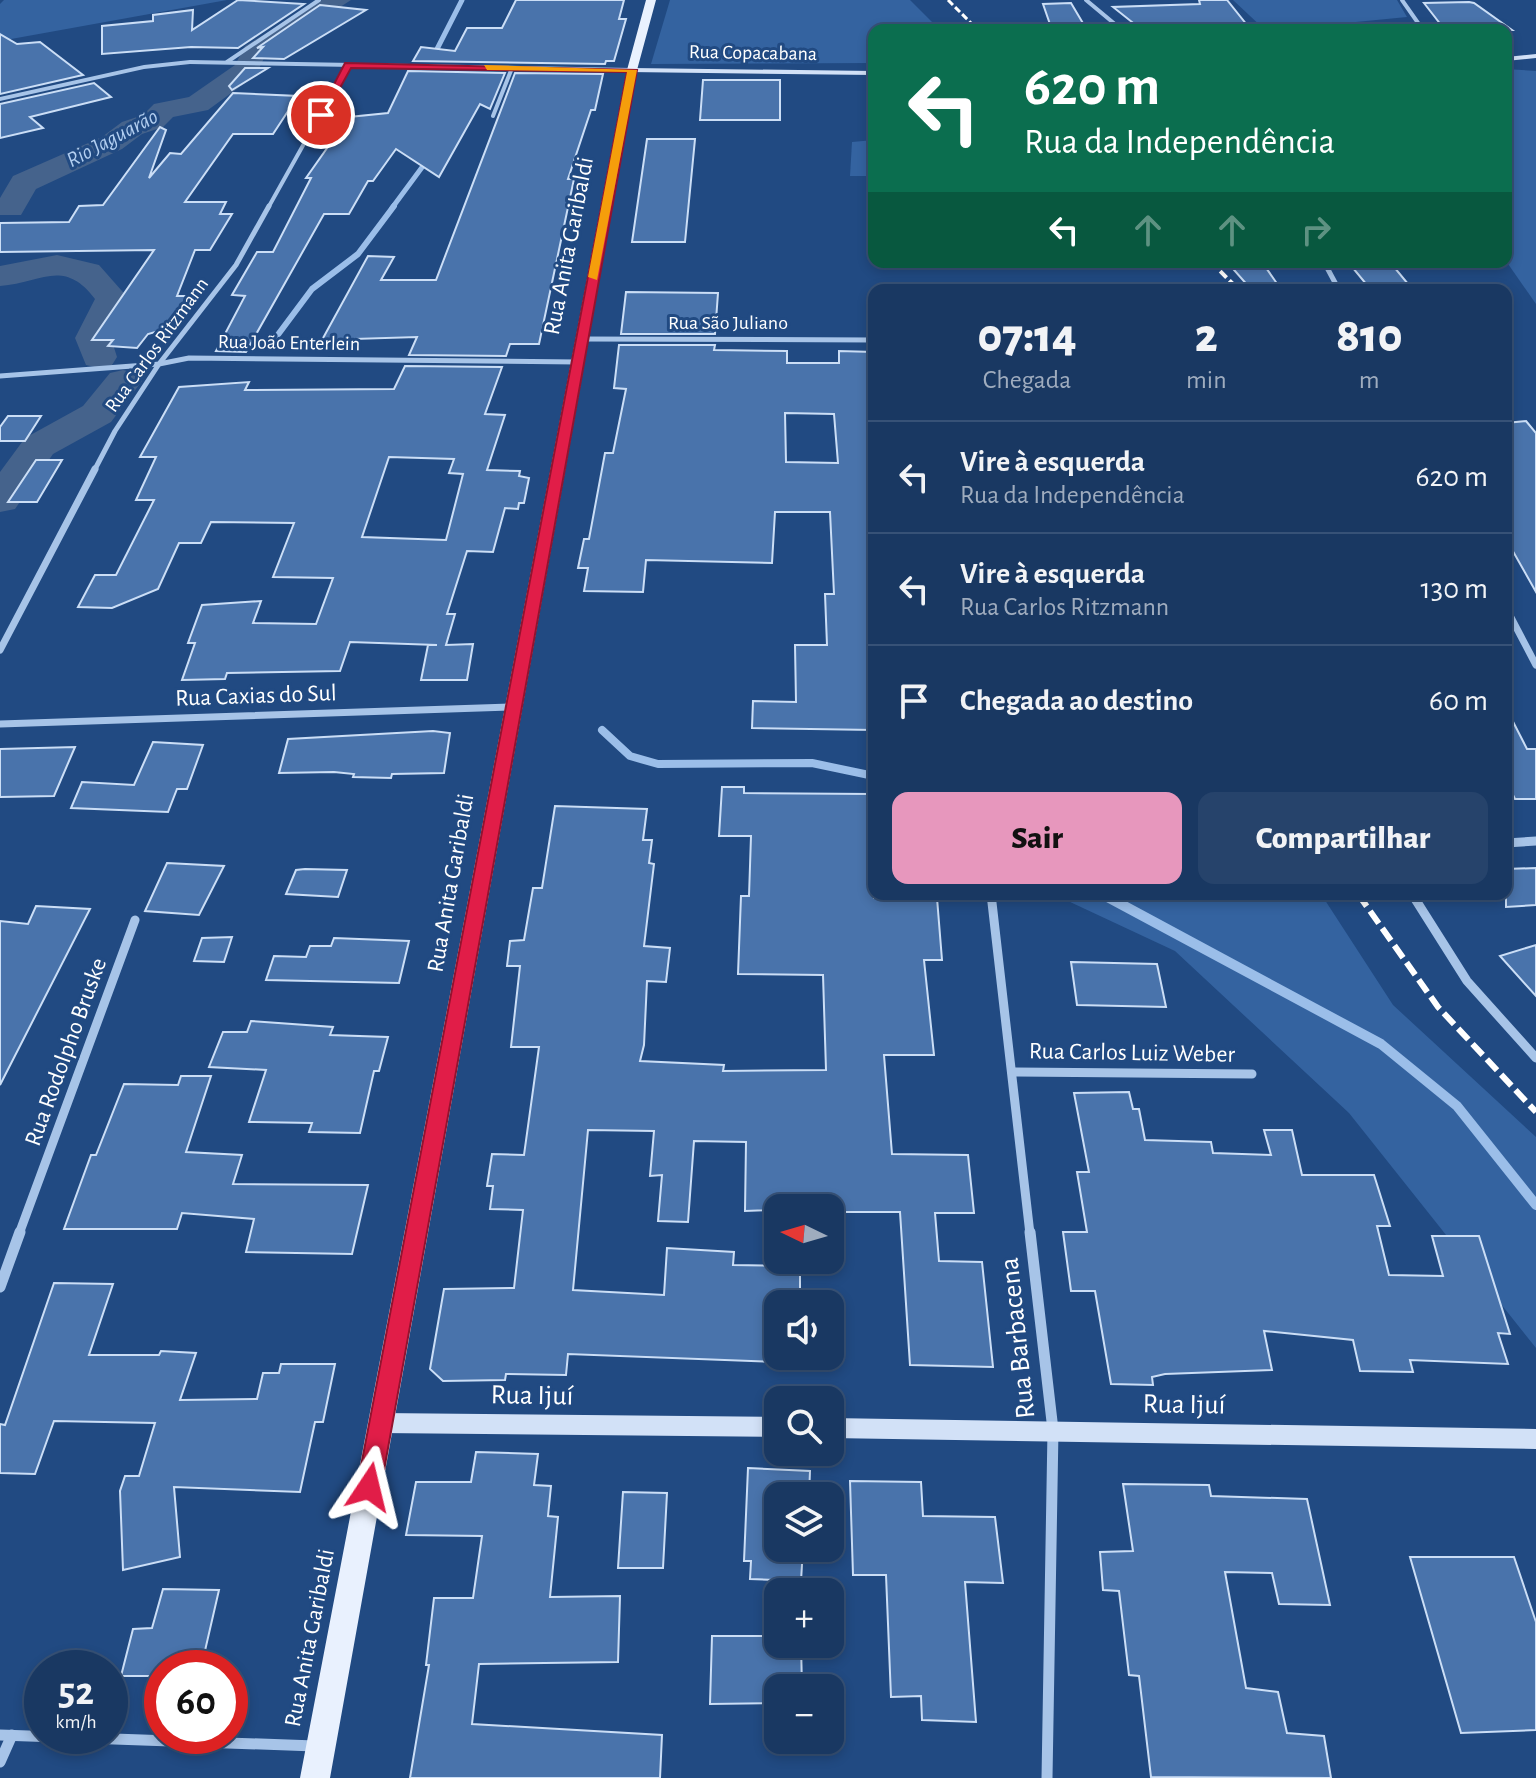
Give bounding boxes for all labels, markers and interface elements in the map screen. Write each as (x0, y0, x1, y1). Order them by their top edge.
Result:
street label: Rua Copacabana (689, 42, 817, 64)
icon: left (892, 56, 996, 160)
text: 620 m (1024, 59, 1160, 115)
pin (287, 81, 355, 149)
icon: arrive (299, 93, 343, 137)
water label: Rio Jaguarão (63, 105, 161, 171)
text: Rua da Independência (1024, 124, 1335, 160)
street label: Rua Anita Garibaldi (540, 155, 598, 337)
icon: left (1042, 208, 1086, 252)
icon: ahead (1126, 208, 1170, 252)
icon: ahead (1210, 208, 1254, 252)
icon: right (1294, 208, 1338, 252)
street label: Rua Carlos Ritzmann (102, 274, 212, 416)
street label: Rua São Juliano (668, 313, 788, 333)
text: 07:14 (977, 313, 1077, 361)
text: 2 (1195, 313, 1218, 361)
text: 810 (1336, 313, 1403, 361)
street label: Rua João Enterlein (218, 332, 360, 354)
text: Chegada (983, 367, 1071, 393)
text: min (1186, 367, 1227, 393)
text: m (1359, 367, 1380, 393)
text: Vire à esquerda (960, 447, 1145, 477)
icon: left (892, 455, 936, 499)
text: 620 m (1415, 462, 1488, 492)
text: Rua da Independência (960, 482, 1185, 508)
text: Vire à esquerda (960, 559, 1145, 589)
icon: left (892, 567, 936, 611)
text: 130 m (1421, 574, 1488, 604)
text: Rua Carlos Ritzmann (960, 594, 1169, 620)
icon: arrive (892, 679, 936, 723)
street label: Rua Caxias do Sul (175, 681, 337, 711)
text: Chegada ao destino (960, 686, 1193, 716)
text: 60 m (1429, 686, 1488, 716)
street label: Rua Anita Garibaldi (423, 792, 479, 974)
button: Sair (892, 792, 1182, 884)
button: Compartilhar (1198, 792, 1488, 884)
street label: Rua Rodolpho Bruske (21, 955, 111, 1149)
street label: Rua Carlos Luiz Weber (1029, 1039, 1236, 1067)
north arrow (764, 1194, 844, 1274)
map controls (764, 1194, 844, 1754)
street label: Rua Barbacena (996, 1256, 1040, 1420)
button: sound (764, 1290, 844, 1370)
street label: Rua Ijuí (490, 1381, 574, 1411)
button: search (764, 1386, 844, 1466)
street label: Rua Ijuí (1142, 1390, 1226, 1420)
position arrow (327, 1445, 411, 1529)
button: layers (764, 1482, 844, 1562)
street label: Rua Anita Garibaldi (281, 1547, 339, 1729)
button: + (764, 1578, 844, 1658)
speed limit sign: 60 (144, 1650, 248, 1754)
text: 52 (58, 1672, 94, 1712)
button: − (764, 1674, 844, 1754)
text: km/h (55, 1712, 97, 1732)

